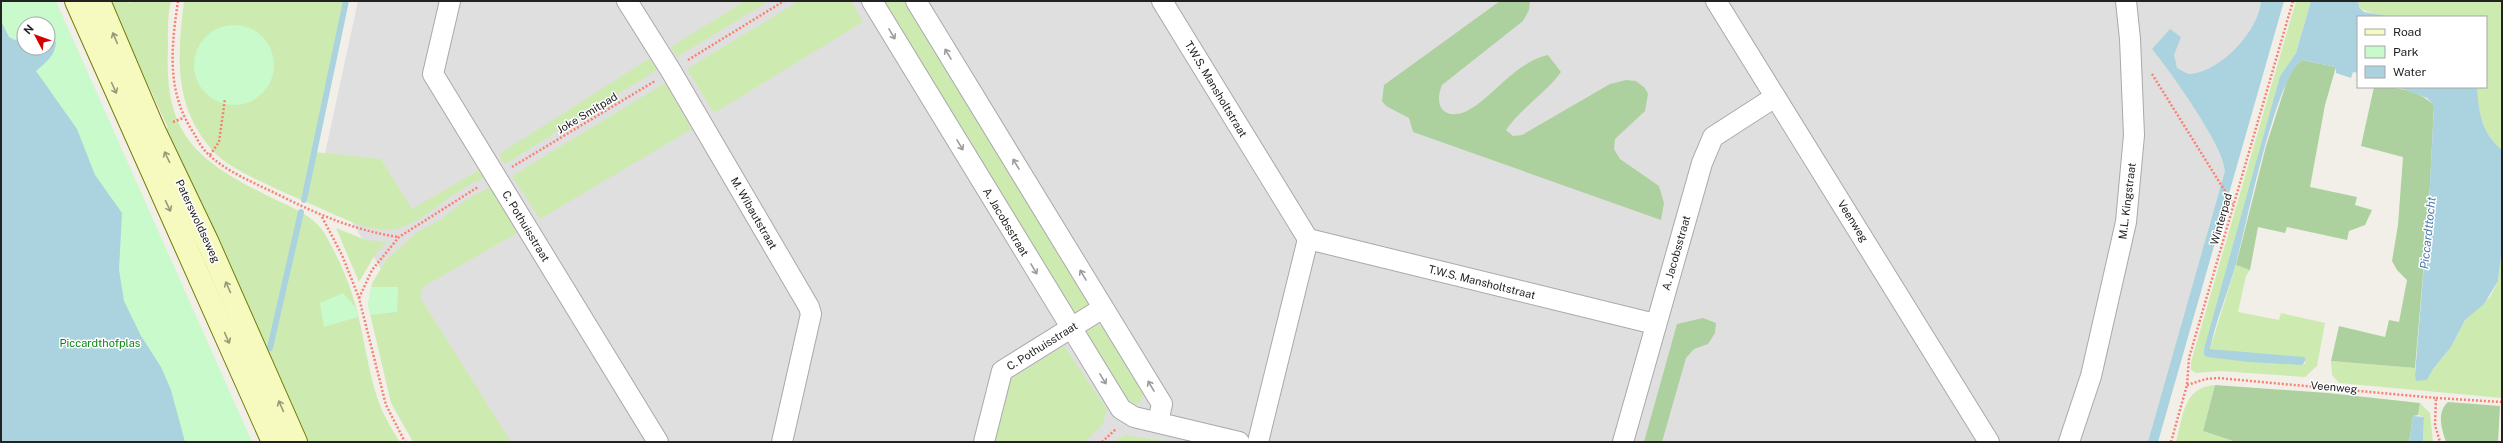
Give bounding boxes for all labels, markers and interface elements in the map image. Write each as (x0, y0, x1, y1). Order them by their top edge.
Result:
north arrow (16, 16, 56, 56)
legend (2357, 16, 2487, 88)
text: N (21, 22, 36, 37)
text: Road (2393, 25, 2421, 39)
one-way arrow (889, 28, 897, 40)
one-way arrow (111, 32, 118, 44)
street label: T.W.S. Mansholtstraat (1183, 39, 1249, 139)
text: Park (2393, 45, 2419, 59)
one-way arrow (943, 48, 951, 60)
text: Water (2393, 65, 2427, 79)
one-way arrow (111, 81, 118, 93)
street label: Joke Smitpad (555, 90, 619, 136)
one-way arrow (955, 140, 964, 151)
one-way arrow (163, 151, 170, 163)
one-way arrow (1011, 158, 1019, 170)
street label: M.L. Kingstraat (2116, 162, 2138, 240)
street label: M. Wibautstraat (729, 175, 779, 251)
street label: Paterswoldseweg (173, 177, 223, 265)
street label: A. Jacobsstraat (981, 186, 1031, 258)
street label: C. Pothuisstraat (500, 188, 552, 264)
street label: Winterpad (2208, 192, 2234, 246)
water label: Piccardttocht (2417, 196, 2439, 270)
street label: Veenweg (1835, 198, 1871, 244)
one-way arrow (165, 200, 172, 212)
street label: A. Jacobsstraat (1660, 214, 1692, 292)
one-way arrow (1031, 263, 1039, 275)
street label: T.W.S. Mansholtstraat (1427, 263, 1537, 301)
one-way arrow (1079, 269, 1087, 281)
one-way arrow (224, 282, 231, 294)
street label: C. Pothuisstraat (1005, 319, 1079, 373)
one-way arrow (224, 331, 231, 343)
park label: Piccardthofplas (60, 337, 141, 349)
one-way arrow (1099, 373, 1107, 385)
street label: Veenweg (2310, 379, 2358, 395)
one-way arrow (1147, 381, 1155, 392)
one-way arrow (276, 401, 284, 413)

